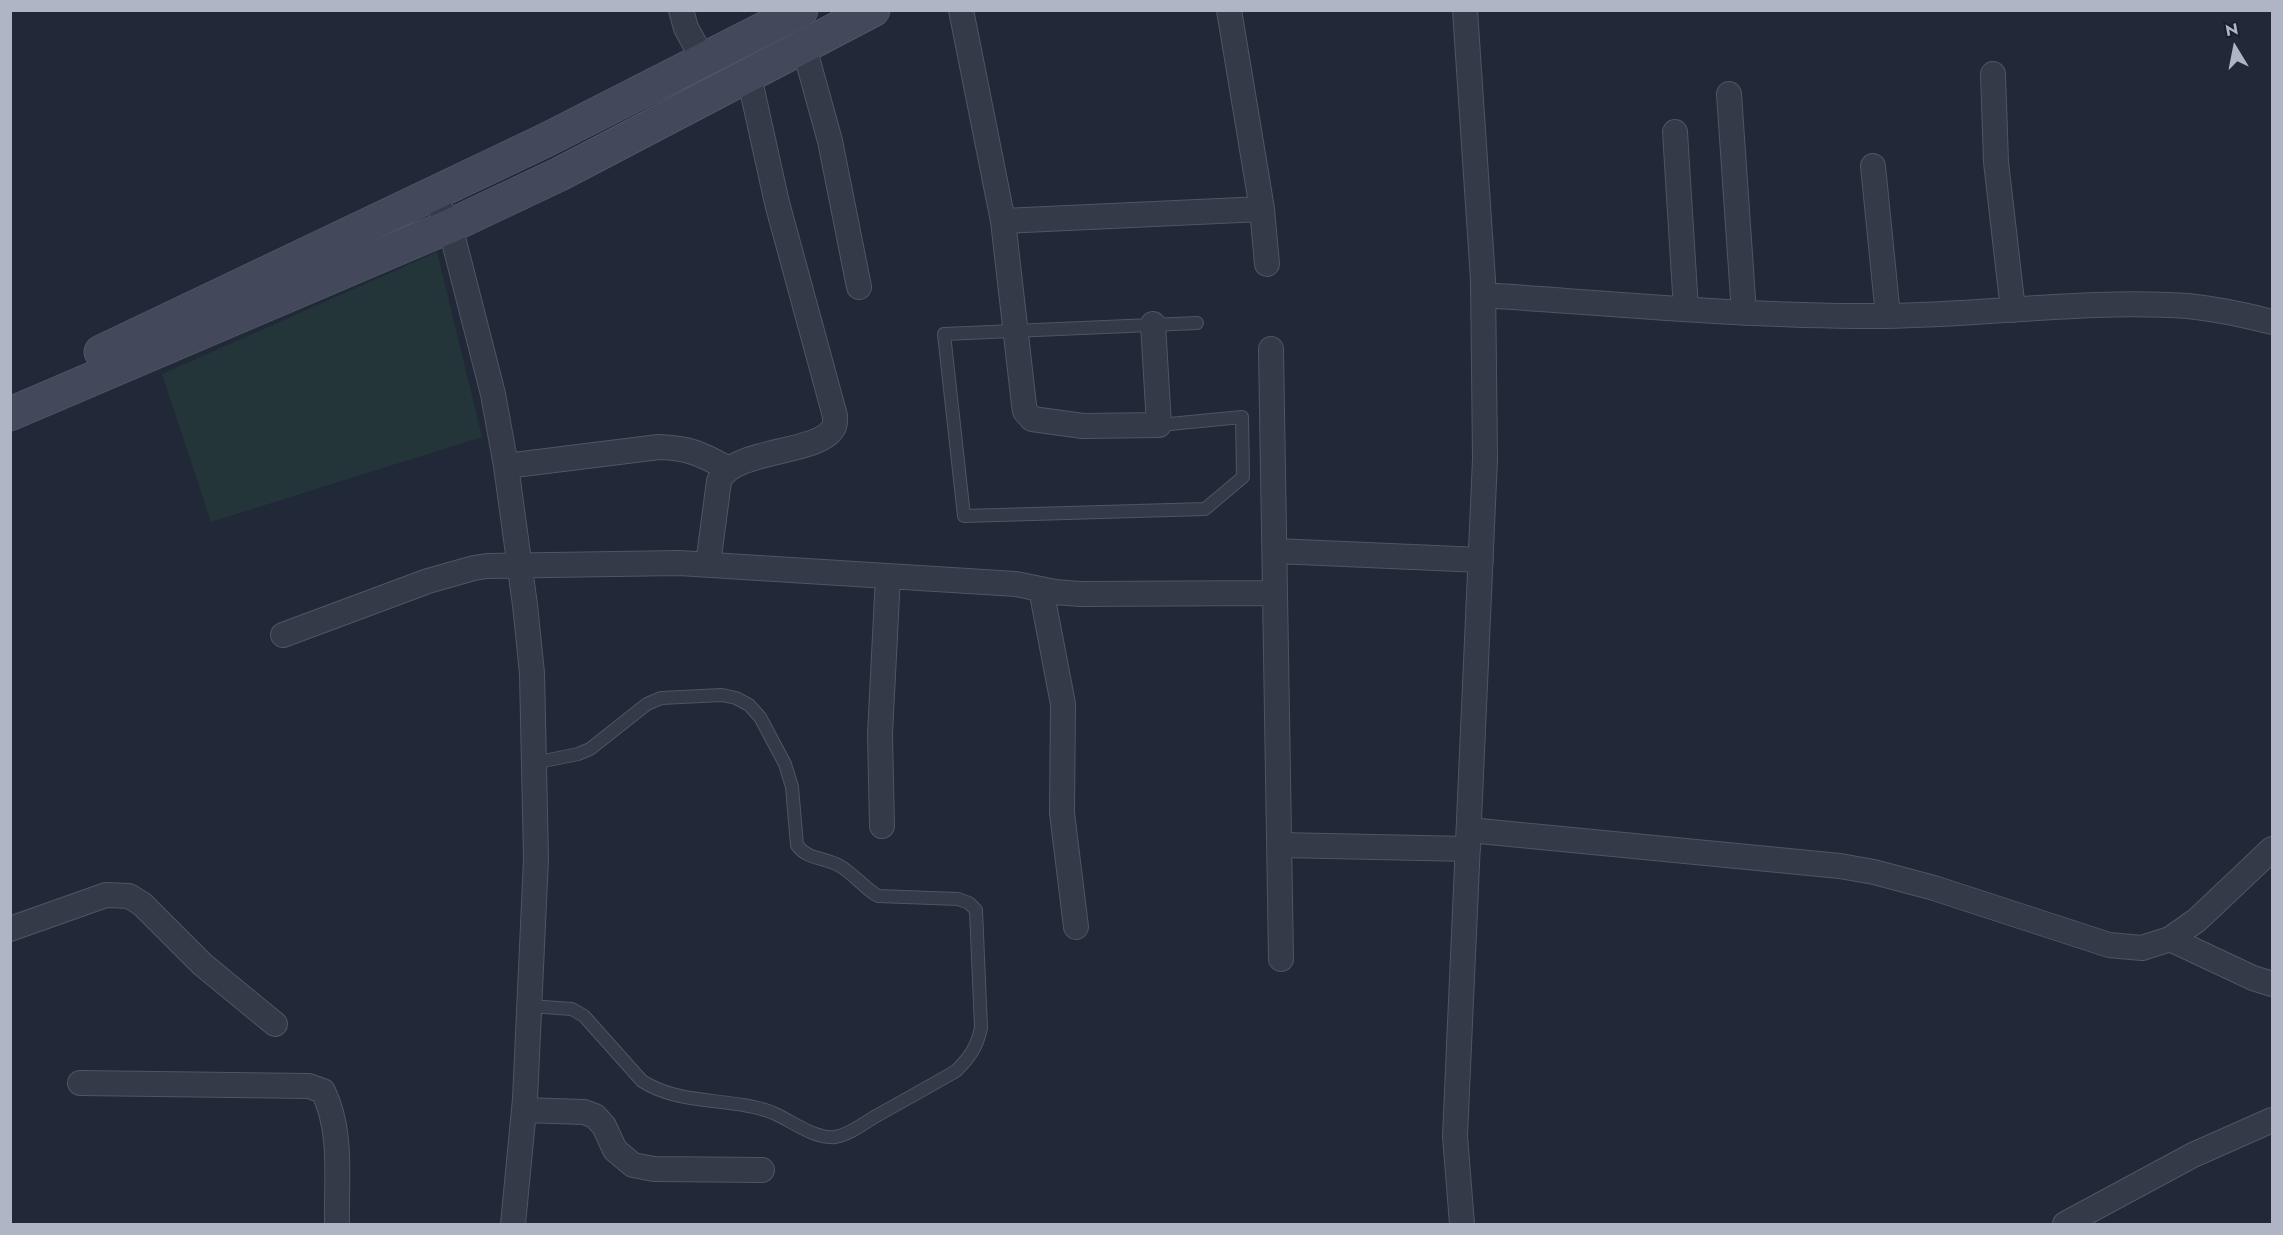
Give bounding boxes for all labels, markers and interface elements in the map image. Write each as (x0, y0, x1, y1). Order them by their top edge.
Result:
text: N (2224, 17, 2240, 42)
north arrow (2205, 18, 2265, 78)

